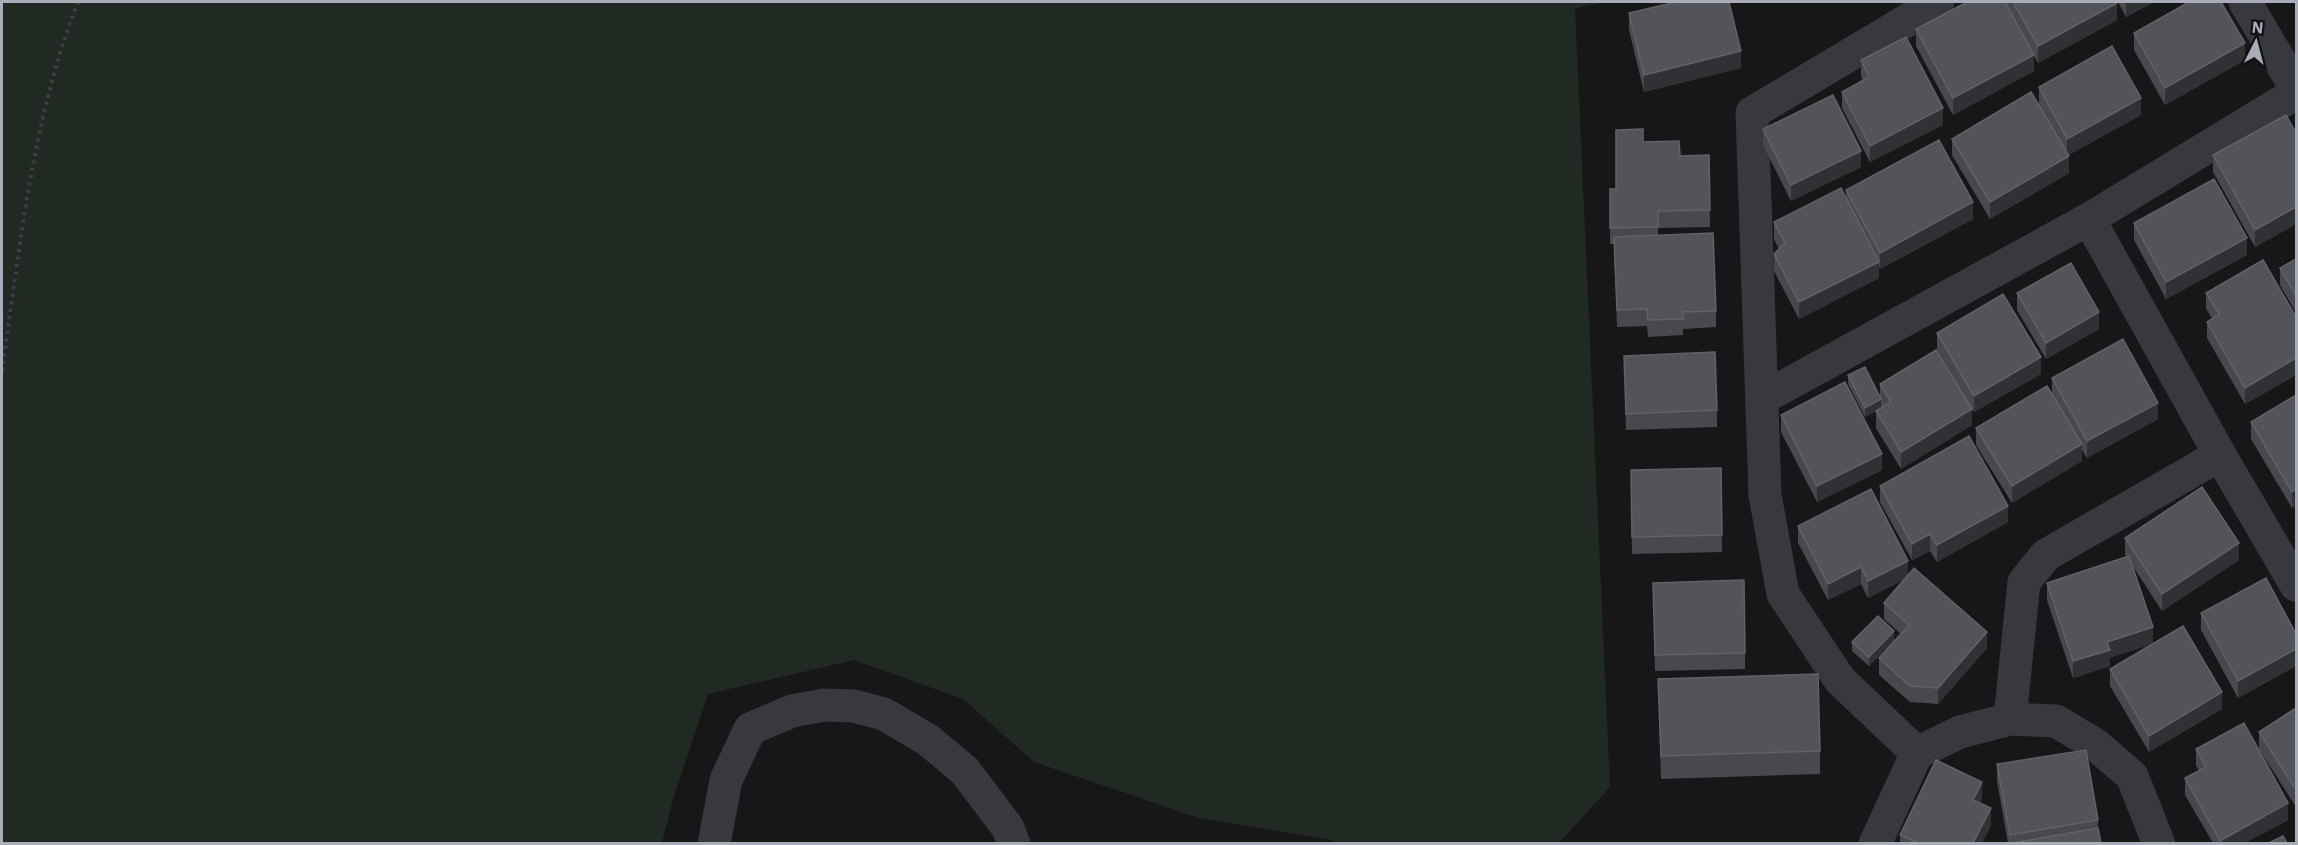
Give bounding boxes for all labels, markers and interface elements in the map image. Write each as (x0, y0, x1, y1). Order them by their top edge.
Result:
north arrow (2226, 12, 2286, 72)
text: N (2251, 17, 2264, 38)

